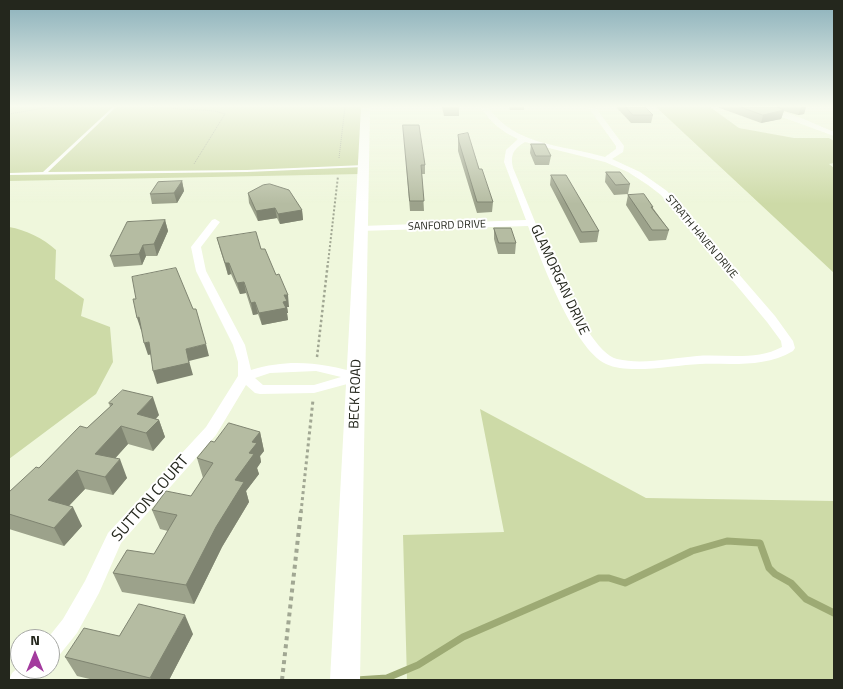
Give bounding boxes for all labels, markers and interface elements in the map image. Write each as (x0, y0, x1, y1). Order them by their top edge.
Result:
street label: STRATH HAVEN DRIVE (662, 192, 740, 282)
street label: SANFORD DRIVE (408, 218, 486, 234)
street label: GLAMORGAN DRIVE (526, 222, 592, 338)
street label: BECK ROAD (346, 359, 366, 429)
street label: SUTTON COURT (108, 452, 194, 546)
north arrow (10, 629, 60, 679)
text: N (30, 629, 40, 650)

